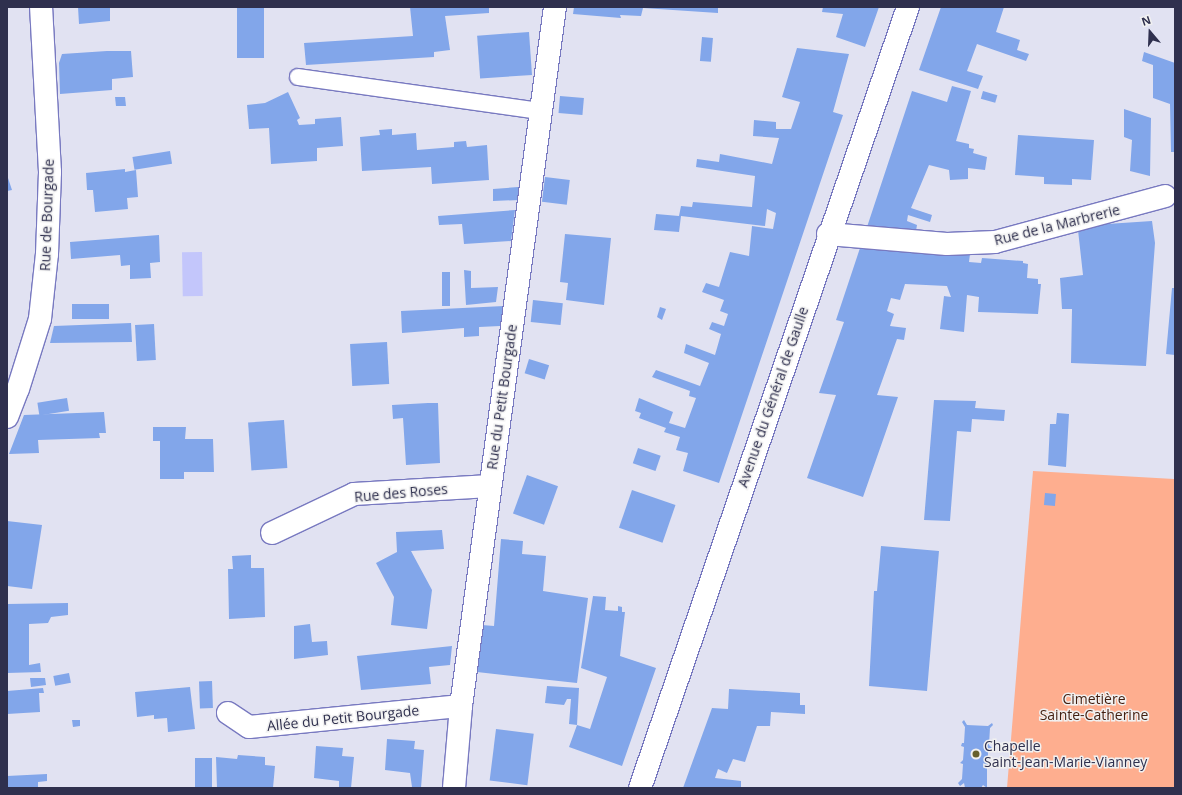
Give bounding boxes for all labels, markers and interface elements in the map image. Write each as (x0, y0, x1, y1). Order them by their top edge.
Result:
north arrow (1130, 12, 1170, 52)
text: N (1139, 12, 1153, 29)
street label: Rue de Bourgade (37, 159, 57, 271)
street label: Rue de la Marbrerie (992, 201, 1122, 249)
street label: Avenue du Général de Gaulle (734, 305, 812, 489)
street label: Rue du Petit Bourgade (483, 323, 521, 471)
street label: Rue des Roses (354, 481, 448, 505)
park label: Cimetière Sainte-Catherine (1040, 691, 1148, 724)
street label: Allée du Petit Bourgade (266, 702, 420, 734)
place label: Chapelle Saint-Jean-Marie-Vianney (984, 738, 1147, 770)
marker: Chapelle Saint-Jean-Marie-Vianney (971, 749, 981, 759)

